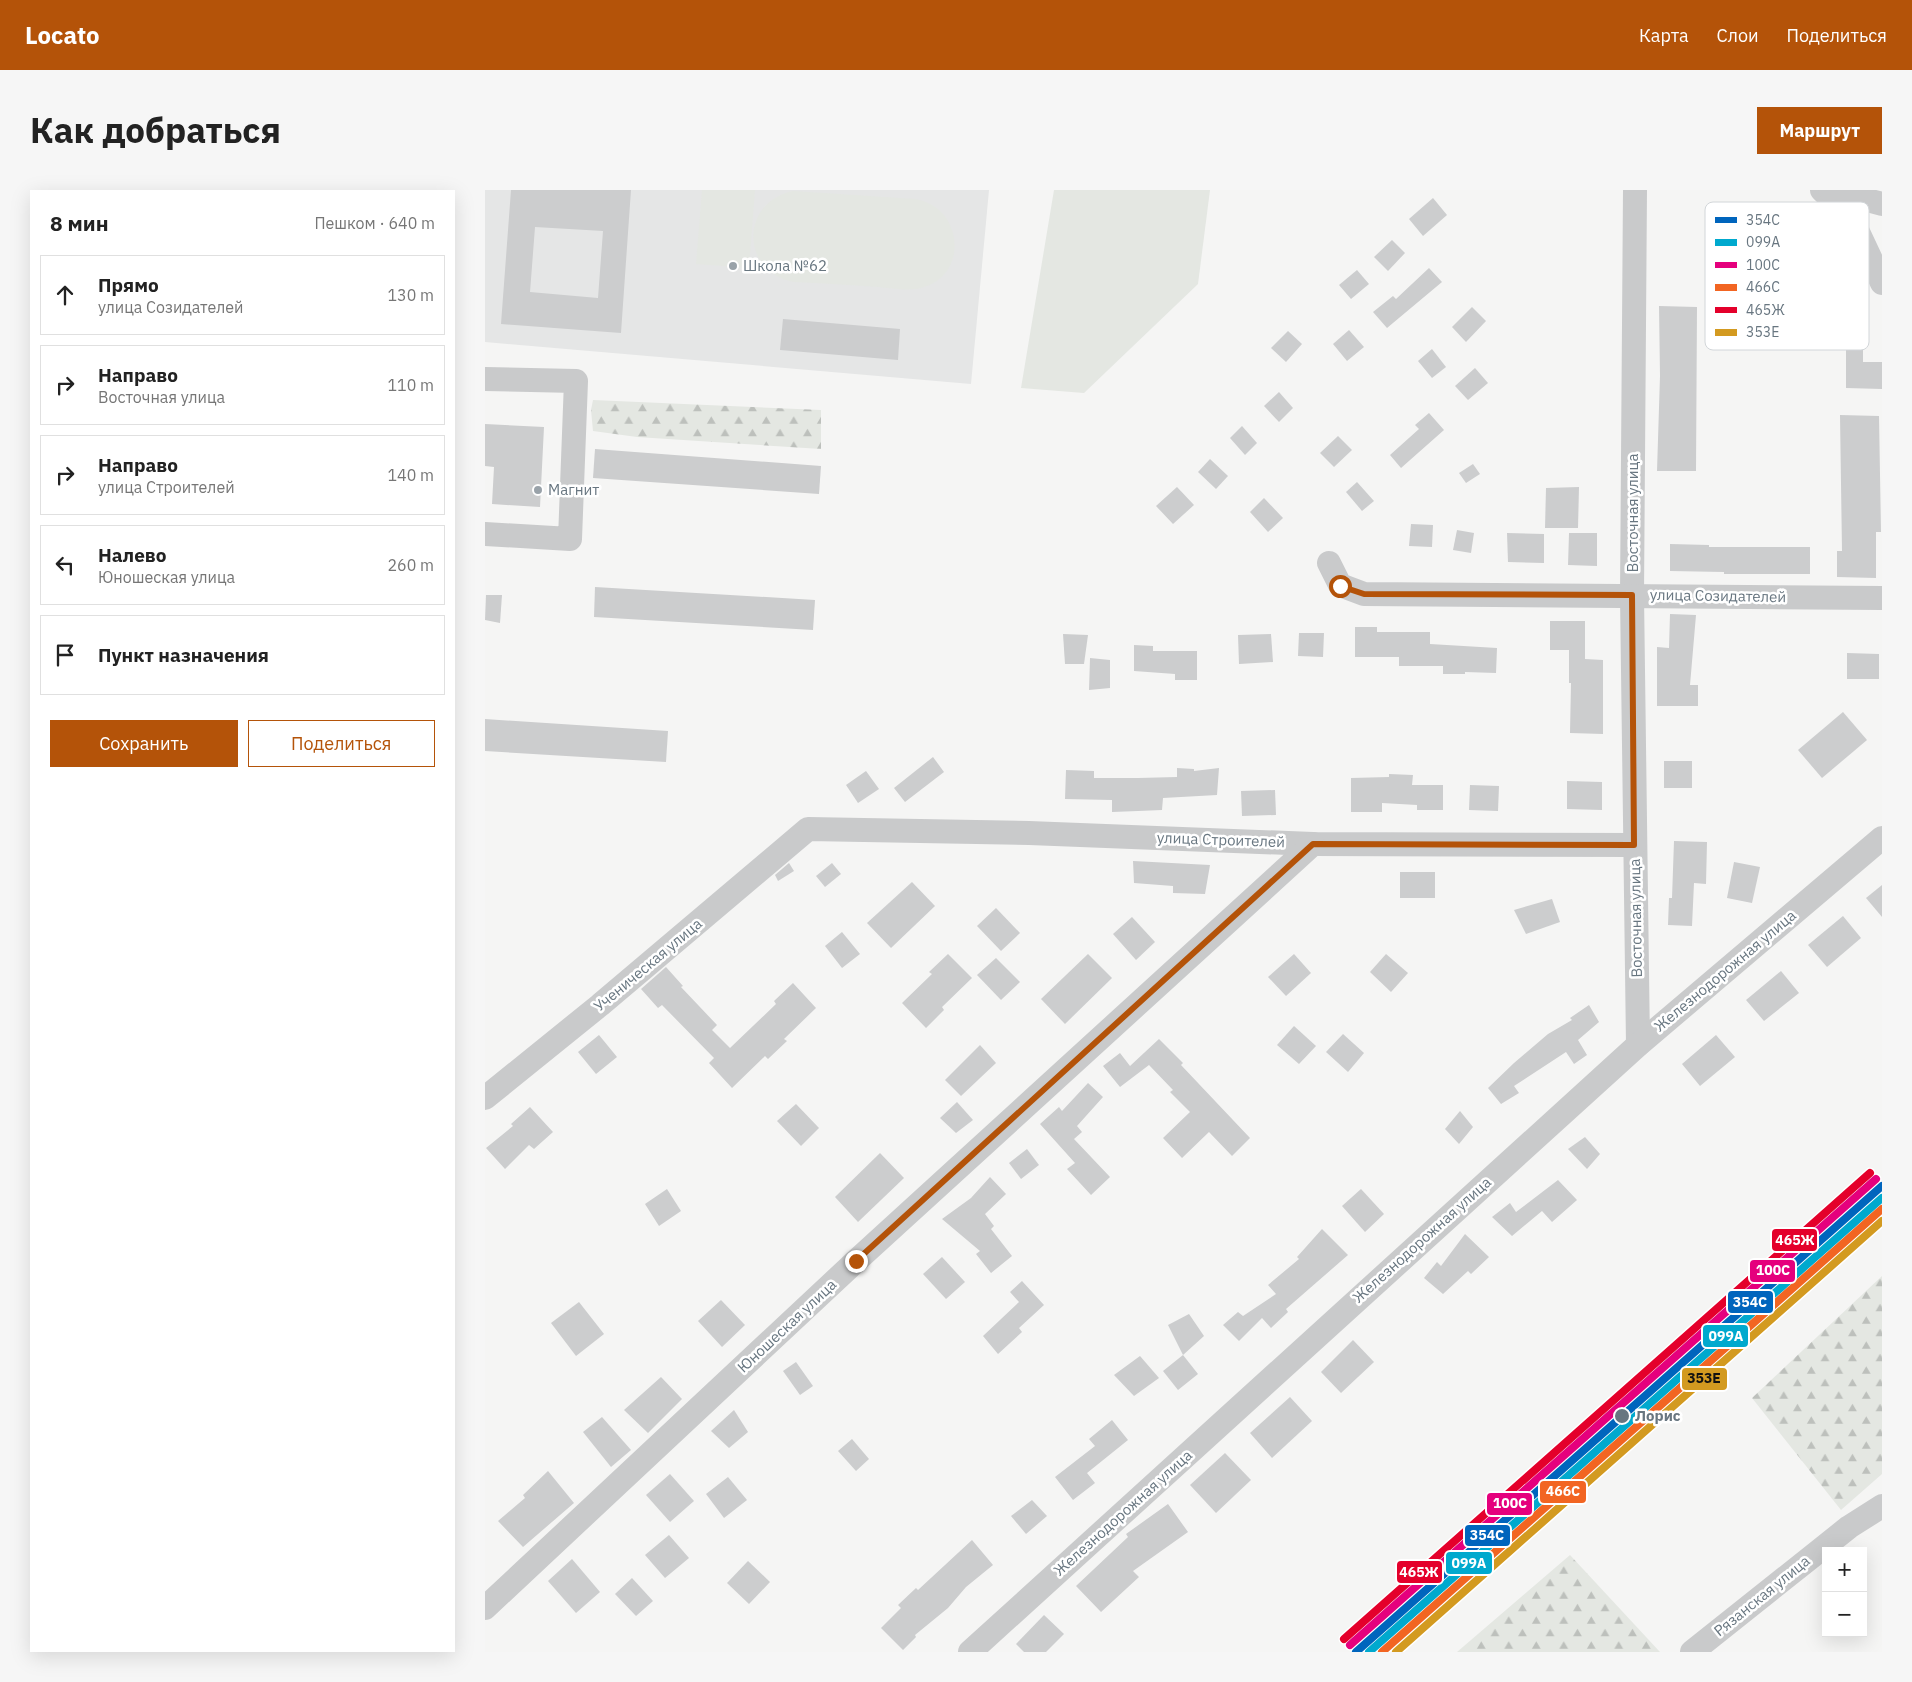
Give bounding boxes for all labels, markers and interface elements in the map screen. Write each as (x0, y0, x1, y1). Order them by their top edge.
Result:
text: Locato (25, 19, 100, 51)
text: Карта (1639, 24, 1689, 47)
text: Слои (1717, 24, 1759, 47)
text: Поделиться (1787, 24, 1887, 47)
text: Как добраться (30, 107, 281, 153)
button: Маршрут (1757, 107, 1882, 154)
legend (1705, 202, 1869, 350)
text: 8 мин (50, 209, 109, 237)
text: 354С (1746, 211, 1780, 229)
text: Пешком · 640 m (314, 213, 435, 233)
text: 099А (1746, 233, 1780, 251)
place label: Школа №62 (743, 256, 827, 275)
text: 100C (1746, 256, 1780, 274)
marker: Школа №62 (727, 260, 739, 272)
text: Прямо (98, 273, 159, 297)
text: 466С (1746, 278, 1780, 296)
icon: ahead (51, 281, 79, 309)
text: 130 m (387, 285, 434, 305)
text: улица Созидателей (98, 297, 243, 317)
text: 465Ж (1746, 301, 1785, 319)
text: 353Е (1746, 323, 1779, 341)
text: Направо (98, 363, 178, 387)
icon: right (51, 371, 79, 399)
text: 110 m (387, 375, 434, 395)
text: Восточная улица (98, 387, 225, 407)
text: Направо (98, 453, 178, 477)
street label: Восточная улица (1623, 453, 1642, 573)
icon: right (51, 461, 79, 489)
text: 140 m (387, 465, 434, 485)
text: улица Строителей (98, 477, 235, 497)
place label: Магнит (548, 480, 599, 499)
marker: Магнит (532, 484, 544, 496)
text: Налево (98, 543, 167, 567)
icon: left (51, 551, 79, 579)
text: 260 m (387, 555, 434, 575)
text: Юношеская улица (98, 567, 235, 587)
route start (1329, 575, 1352, 598)
street label: улица Созидателей (1650, 585, 1786, 606)
icon: arrive (51, 641, 79, 669)
text: Пункт назначения (98, 643, 269, 667)
button: Сохранить (50, 720, 238, 767)
button: Поделиться (248, 720, 435, 767)
street label: улица Строителей (1157, 828, 1285, 851)
street label: Восточная улица (1625, 858, 1646, 978)
street label: Железнодорожная улица (1650, 906, 1800, 1036)
street label: Ученическая улица (590, 914, 706, 1015)
street label: Железнодорожная улица (1349, 1172, 1495, 1307)
line badge: 465Ж (1771, 1228, 1818, 1252)
text: 465Ж (1775, 1231, 1815, 1249)
route end (845, 1250, 868, 1273)
line badge: 100C (1749, 1259, 1796, 1283)
text: 100C (1756, 1261, 1790, 1279)
street label: Юношеская улица (733, 1275, 840, 1376)
line badge: 354С (1727, 1290, 1774, 1314)
text: 354С (1733, 1293, 1767, 1311)
line badge: 099А (1702, 1324, 1749, 1348)
text: 099А (1709, 1327, 1744, 1345)
line badge: 353Е (1681, 1367, 1728, 1391)
text: 353Е (1687, 1369, 1721, 1387)
place label: Лорис (1635, 1406, 1681, 1425)
marker: Лорис (1613, 1407, 1631, 1425)
street label: Железнодорожная улица (1050, 1445, 1196, 1580)
line badge: 466С (1539, 1480, 1587, 1504)
text: 466С (1546, 1482, 1580, 1500)
line badge: 100C (1486, 1492, 1533, 1516)
text: 100C (1493, 1494, 1527, 1512)
line badge: 354С (1464, 1524, 1511, 1547)
text: 354С (1470, 1526, 1504, 1544)
map controls (1822, 1547, 1867, 1637)
button: + (1822, 1547, 1867, 1592)
line badge: 099А (1445, 1551, 1493, 1575)
street label: Рязанская улица (1710, 1551, 1814, 1640)
text: 099А (1452, 1554, 1487, 1572)
line badge: 465Ж (1396, 1560, 1443, 1584)
text: 465Ж (1399, 1563, 1439, 1581)
button: − (1822, 1592, 1867, 1637)

